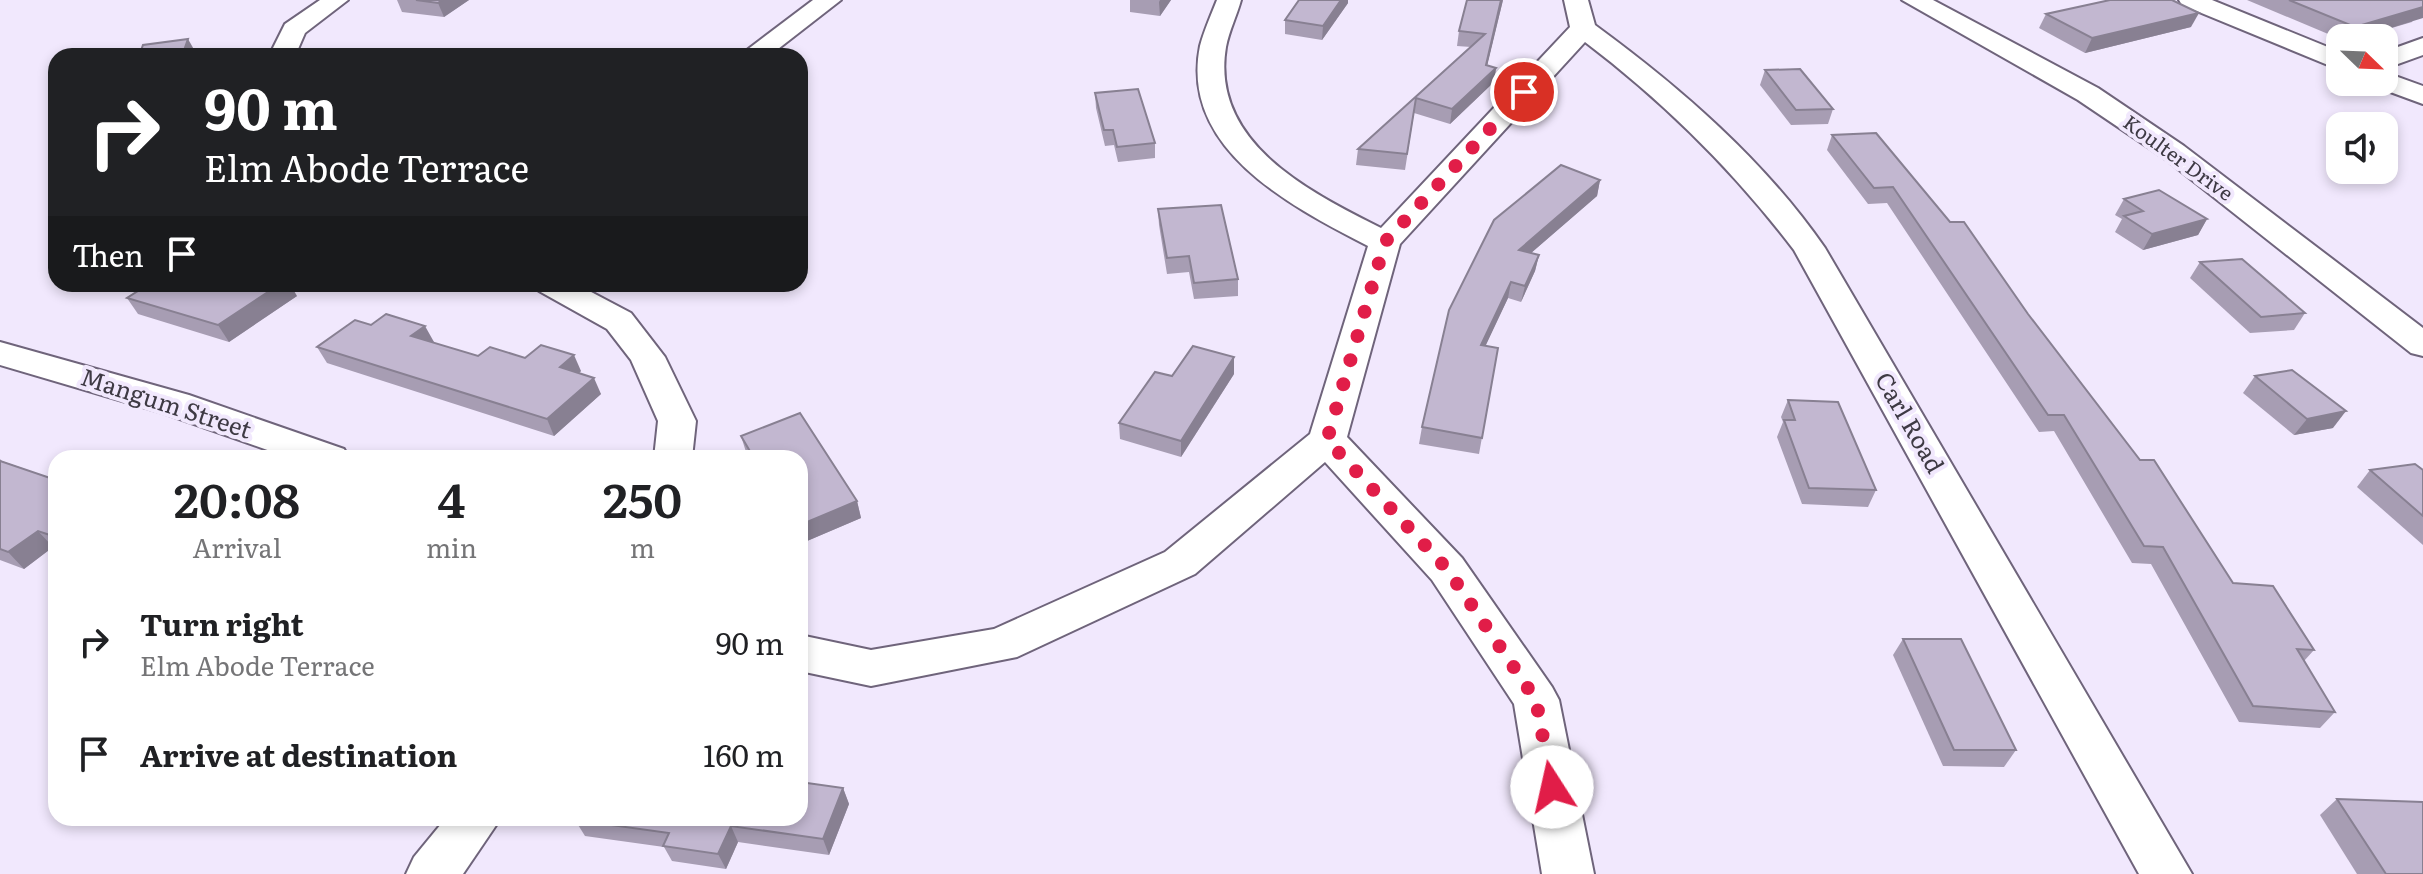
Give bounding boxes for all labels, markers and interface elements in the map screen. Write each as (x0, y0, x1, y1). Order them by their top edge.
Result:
north arrow (2326, 24, 2398, 96)
map controls (2326, 24, 2398, 184)
pin (1490, 58, 1558, 126)
text: 90 m (204, 64, 338, 147)
icon: arrive (1502, 70, 1546, 114)
icon: right (72, 80, 176, 184)
street label: Koulter Drive (2118, 106, 2240, 207)
button: sound (2326, 112, 2398, 184)
text: Elm Abode Terrace (204, 140, 529, 193)
text: Then (72, 232, 144, 276)
icon: arrive (160, 232, 204, 276)
street label: Mangum Street (77, 358, 257, 446)
street label: Carl Road (1868, 365, 1954, 479)
text: 20:08 (174, 462, 300, 533)
text: 4 (437, 462, 465, 533)
text: 250 (603, 462, 682, 533)
text: Arrival (193, 527, 281, 566)
text: min (426, 527, 477, 566)
text: m (630, 527, 655, 566)
text: Turn right (140, 601, 304, 645)
icon: right (72, 620, 116, 664)
text: 90 m (716, 620, 784, 664)
text: Elm Abode Terrace (140, 645, 375, 684)
icon: arrive (72, 732, 116, 776)
text: Arrive at destination (140, 732, 457, 776)
text: 160 m (703, 732, 784, 776)
position arrow (1510, 745, 1594, 829)

